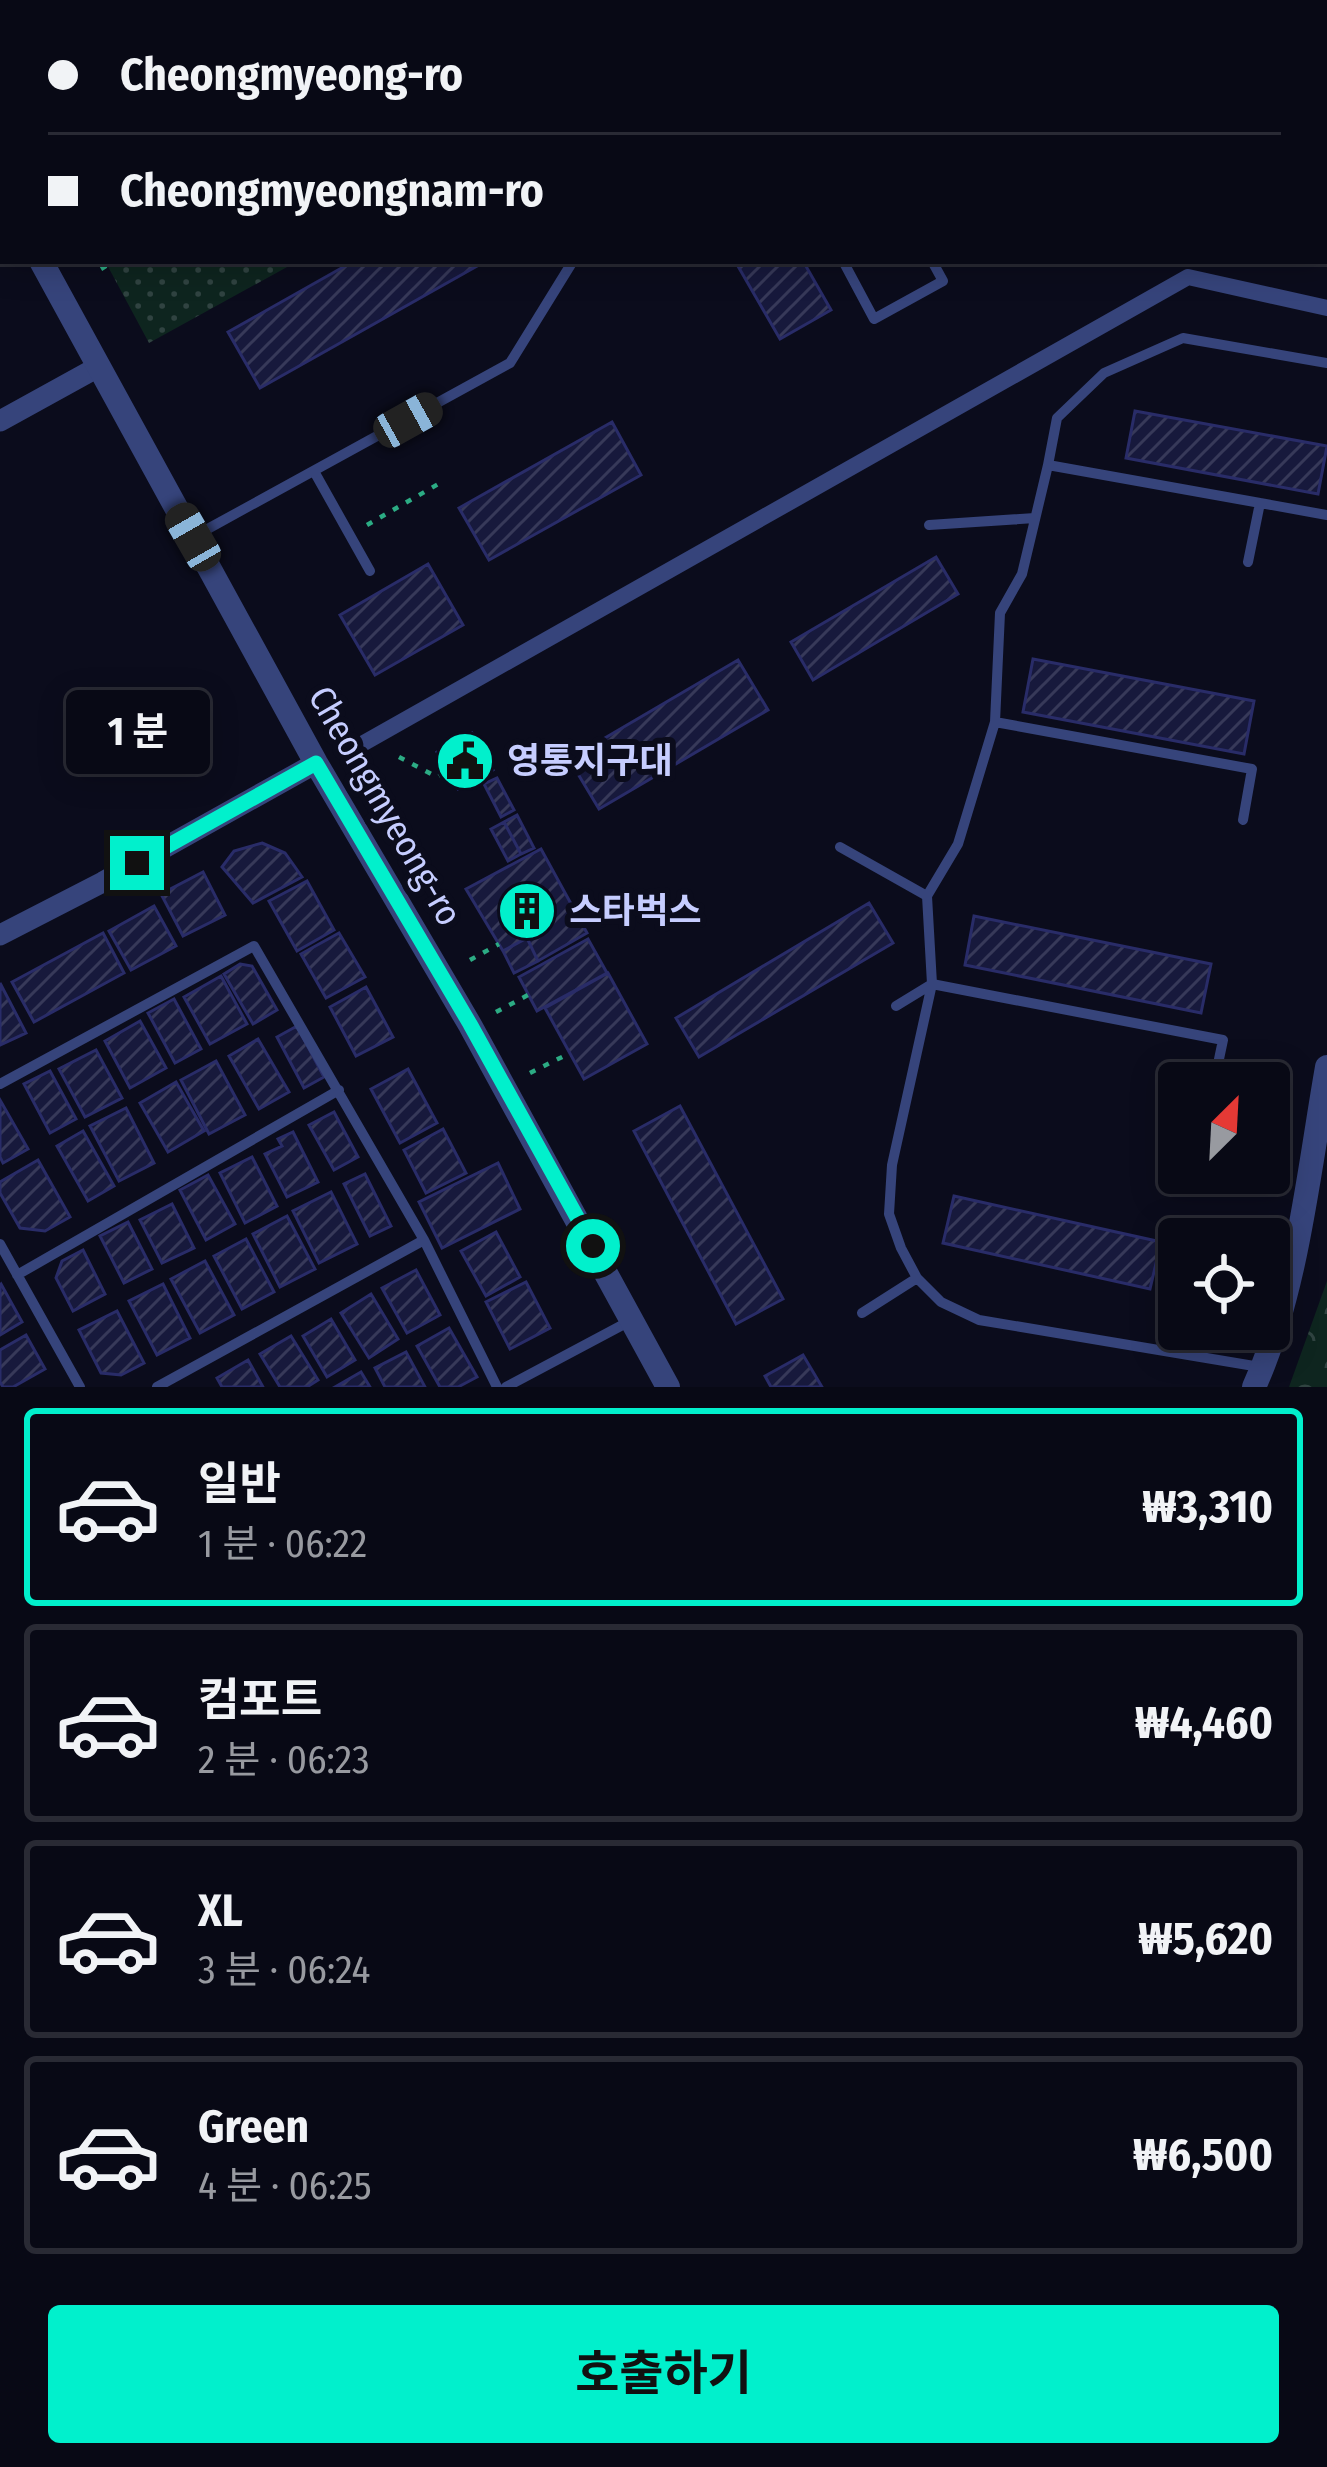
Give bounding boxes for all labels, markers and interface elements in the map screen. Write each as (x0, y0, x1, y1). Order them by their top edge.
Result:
text: Cheongmyeong-ro (120, 48, 463, 102)
text: Cheongmyeongnam-ro (120, 164, 544, 218)
car (368, 387, 448, 453)
car (159, 497, 227, 577)
street label: Cheongmyeong-ro (299, 679, 471, 933)
callout: 1 분 (65, 689, 209, 773)
text: 1 분 (108, 709, 168, 755)
public building icon: 영통지구대 (434, 730, 496, 792)
place label: 영통지구대 (507, 739, 673, 783)
route end (110, 836, 164, 890)
building icon: 스타벅스 (496, 880, 558, 942)
place label: 스타벅스 (569, 889, 701, 933)
north arrow (1158, 1062, 1290, 1194)
map controls (1158, 1062, 1290, 1350)
button: locate (1158, 1218, 1290, 1350)
route start (566, 1219, 620, 1273)
icon: car (54, 1453, 162, 1561)
text: 일반 (198, 1457, 281, 1511)
text: ₩3,310 (1142, 1480, 1273, 1534)
text: 1 분 · 06:22 (198, 1521, 367, 1567)
icon: car (54, 1669, 162, 1777)
text: 컴포트 (198, 1673, 322, 1727)
text: ₩4,460 (1135, 1696, 1273, 1750)
text: 2 분 · 06:23 (198, 1737, 369, 1783)
text: XL (198, 1884, 243, 1938)
icon: car (54, 1885, 162, 1993)
text: ₩5,620 (1138, 1912, 1273, 1966)
text: 3 분 · 06:24 (198, 1947, 370, 1993)
text: Green (198, 2100, 309, 2154)
icon: car (54, 2101, 162, 2209)
text: ₩6,500 (1133, 2128, 1273, 2182)
text: 4 분 · 06:25 (198, 2163, 372, 2209)
button: 호출하기 (48, 2305, 1279, 2443)

